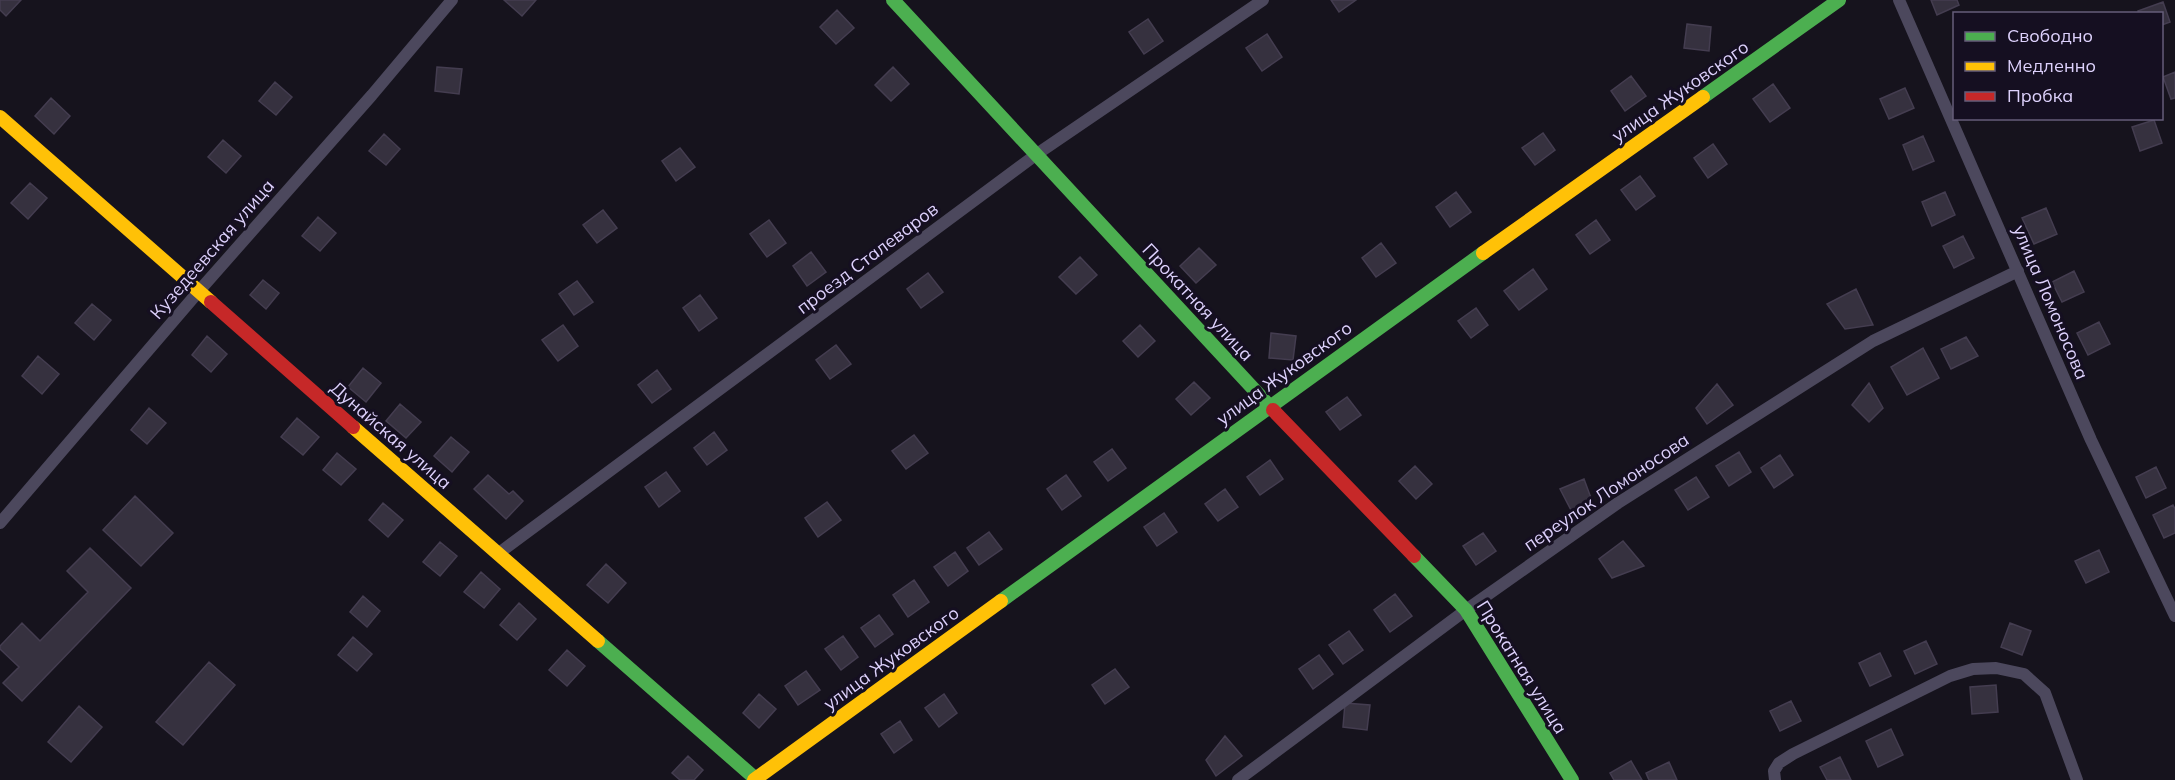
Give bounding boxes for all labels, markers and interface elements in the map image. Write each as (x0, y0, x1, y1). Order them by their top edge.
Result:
legend (1953, 12, 2163, 120)
text: Свободно (2007, 24, 2093, 47)
street label: улица Жуковского (1607, 35, 1753, 147)
text: Медленно (2007, 54, 2096, 77)
text: Пробка (2007, 84, 2073, 107)
street label: Кузедеевская улица (145, 174, 279, 324)
street label: проезд Сталеваров (792, 197, 942, 319)
street label: улица Ломоносова (2008, 221, 2094, 383)
street label: Прокатная улица (1137, 238, 1259, 366)
street label: улица Жуковского (1212, 316, 1356, 430)
street label: Дунайская улица (326, 376, 456, 494)
street label: переулок Ломоносова (1519, 428, 1693, 556)
street label: Прокатная улица (1472, 596, 1572, 738)
street label: улица Жуковского (819, 601, 963, 715)

